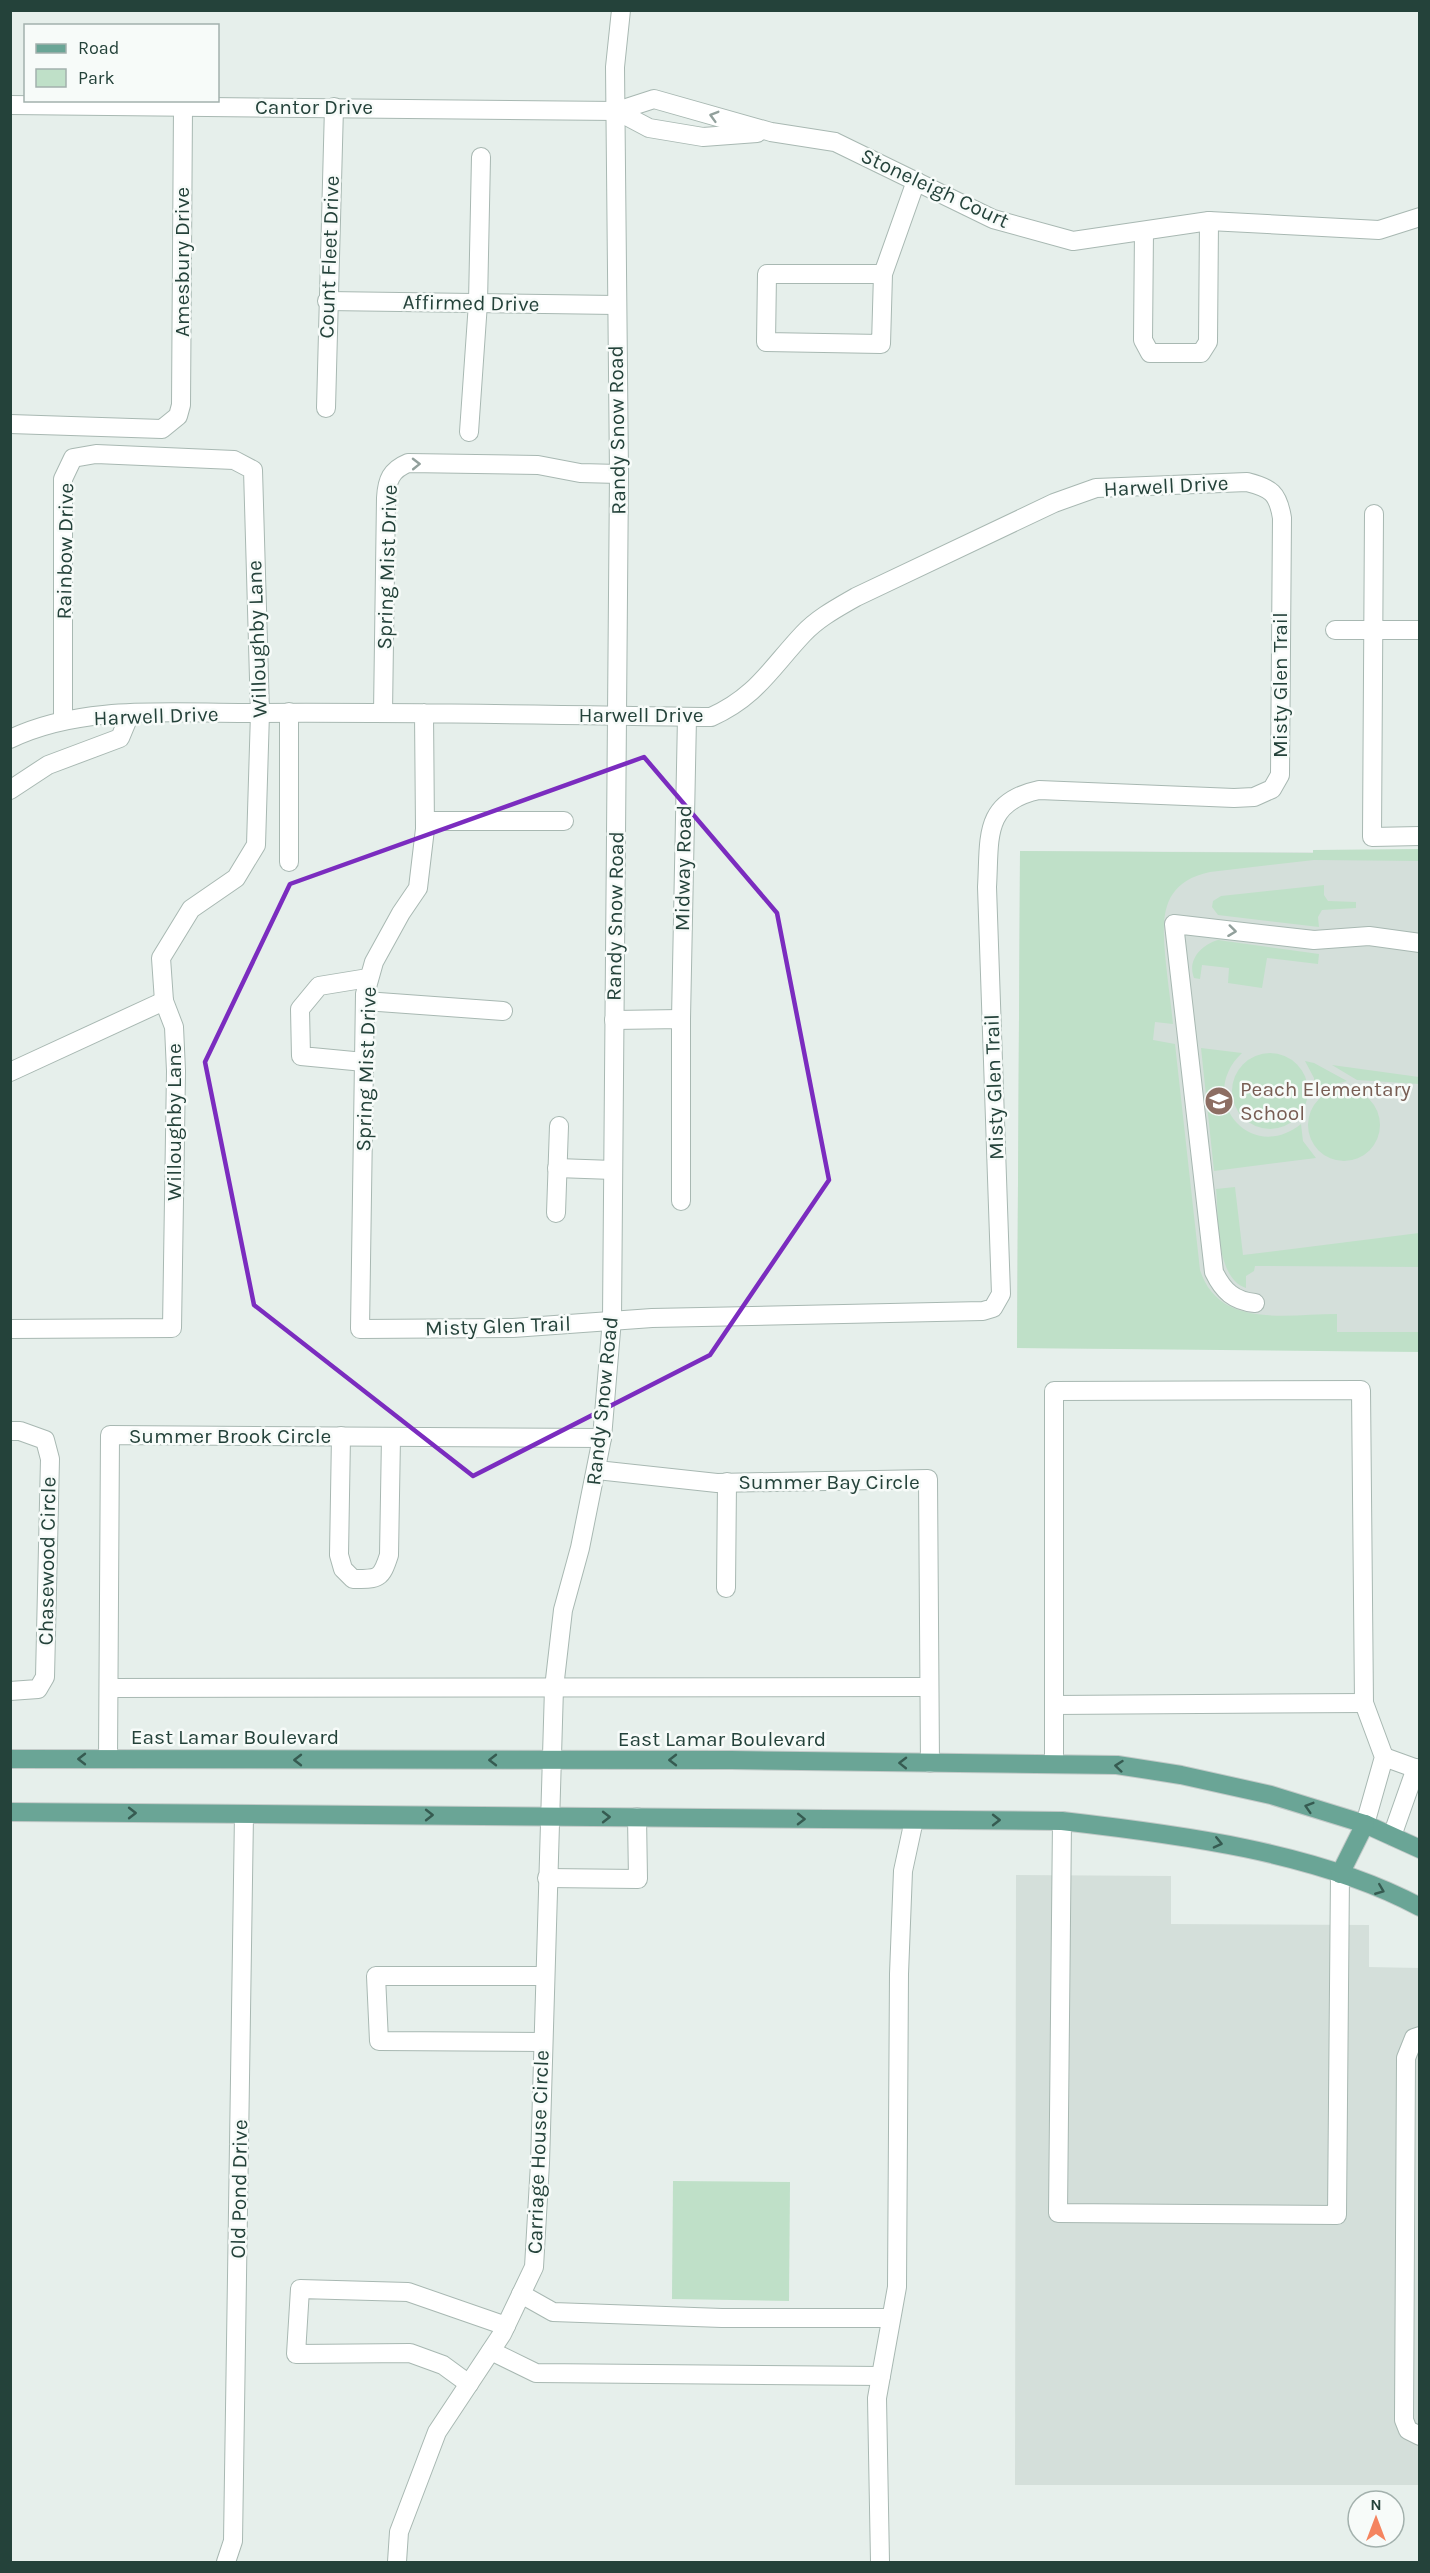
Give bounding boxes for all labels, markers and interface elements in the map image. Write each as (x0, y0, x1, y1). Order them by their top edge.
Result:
legend (24, 24, 219, 102)
text: Road (78, 37, 119, 59)
text: Park (78, 67, 115, 89)
street label: Cantor Drive (255, 95, 373, 119)
one-way arrow (710, 111, 720, 123)
street label: Stoneleigh Court (857, 143, 1013, 233)
street label: Count Fleet Drive (314, 175, 344, 339)
street label: Amesbury Drive (170, 187, 194, 337)
street label: Affirmed Drive (402, 290, 540, 316)
street label: Randy Snow Road (604, 345, 630, 515)
one-way arrow (412, 457, 421, 470)
street label: Harwell Drive (1103, 471, 1229, 501)
street label: Rainbow Drive (52, 483, 78, 619)
street label: Spring Mist Drive (372, 484, 402, 650)
street label: Willoughby Lane (242, 560, 272, 718)
street label: Misty Glen Trail (1268, 612, 1292, 758)
street label: Harwell Drive (93, 702, 219, 730)
street label: Harwell Drive (579, 703, 703, 727)
street label: Midway Road (670, 805, 696, 931)
street label: Randy Snow Road (602, 831, 628, 1001)
one-way arrow (1228, 924, 1237, 937)
street label: Spring Mist Drive (351, 986, 381, 1152)
street label: Misty Glen Trail (979, 1014, 1009, 1160)
street label: Willoughby Lane (162, 1043, 186, 1201)
place label: Peach Elementary School (1240, 1077, 1411, 1125)
school or university icon: Peach Elementary School (1203, 1085, 1235, 1117)
street label: Misty Glen Trail (425, 1311, 571, 1341)
street label: Randy Snow Road (581, 1315, 623, 1487)
street label: Summer Brook Circle (129, 1424, 331, 1448)
street label: Summer Bay Circle (738, 1470, 920, 1494)
street label: Chasewood Circle (34, 1476, 60, 1646)
street label: East Lamar Boulevard (131, 1725, 339, 1749)
street label: East Lamar Boulevard (618, 1727, 826, 1751)
one-way arrow (77, 1753, 86, 1765)
one-way arrow (293, 1754, 302, 1766)
one-way arrow (488, 1754, 497, 1766)
one-way arrow (668, 1754, 677, 1766)
one-way arrow (898, 1757, 907, 1769)
one-way arrow (1114, 1760, 1123, 1773)
one-way arrow (1304, 1802, 1315, 1814)
one-way arrow (127, 1807, 136, 1819)
one-way arrow (425, 1809, 434, 1821)
one-way arrow (602, 1811, 611, 1823)
one-way arrow (797, 1812, 806, 1825)
one-way arrow (992, 1814, 1001, 1826)
one-way arrow (1213, 1836, 1223, 1849)
one-way arrow (1374, 1883, 1385, 1895)
street label: Carriage House Circle (522, 2049, 554, 2255)
street label: Old Pond Drive (226, 2119, 252, 2259)
north arrow (1346, 2489, 1406, 2549)
text: N (1370, 2495, 1382, 2514)

